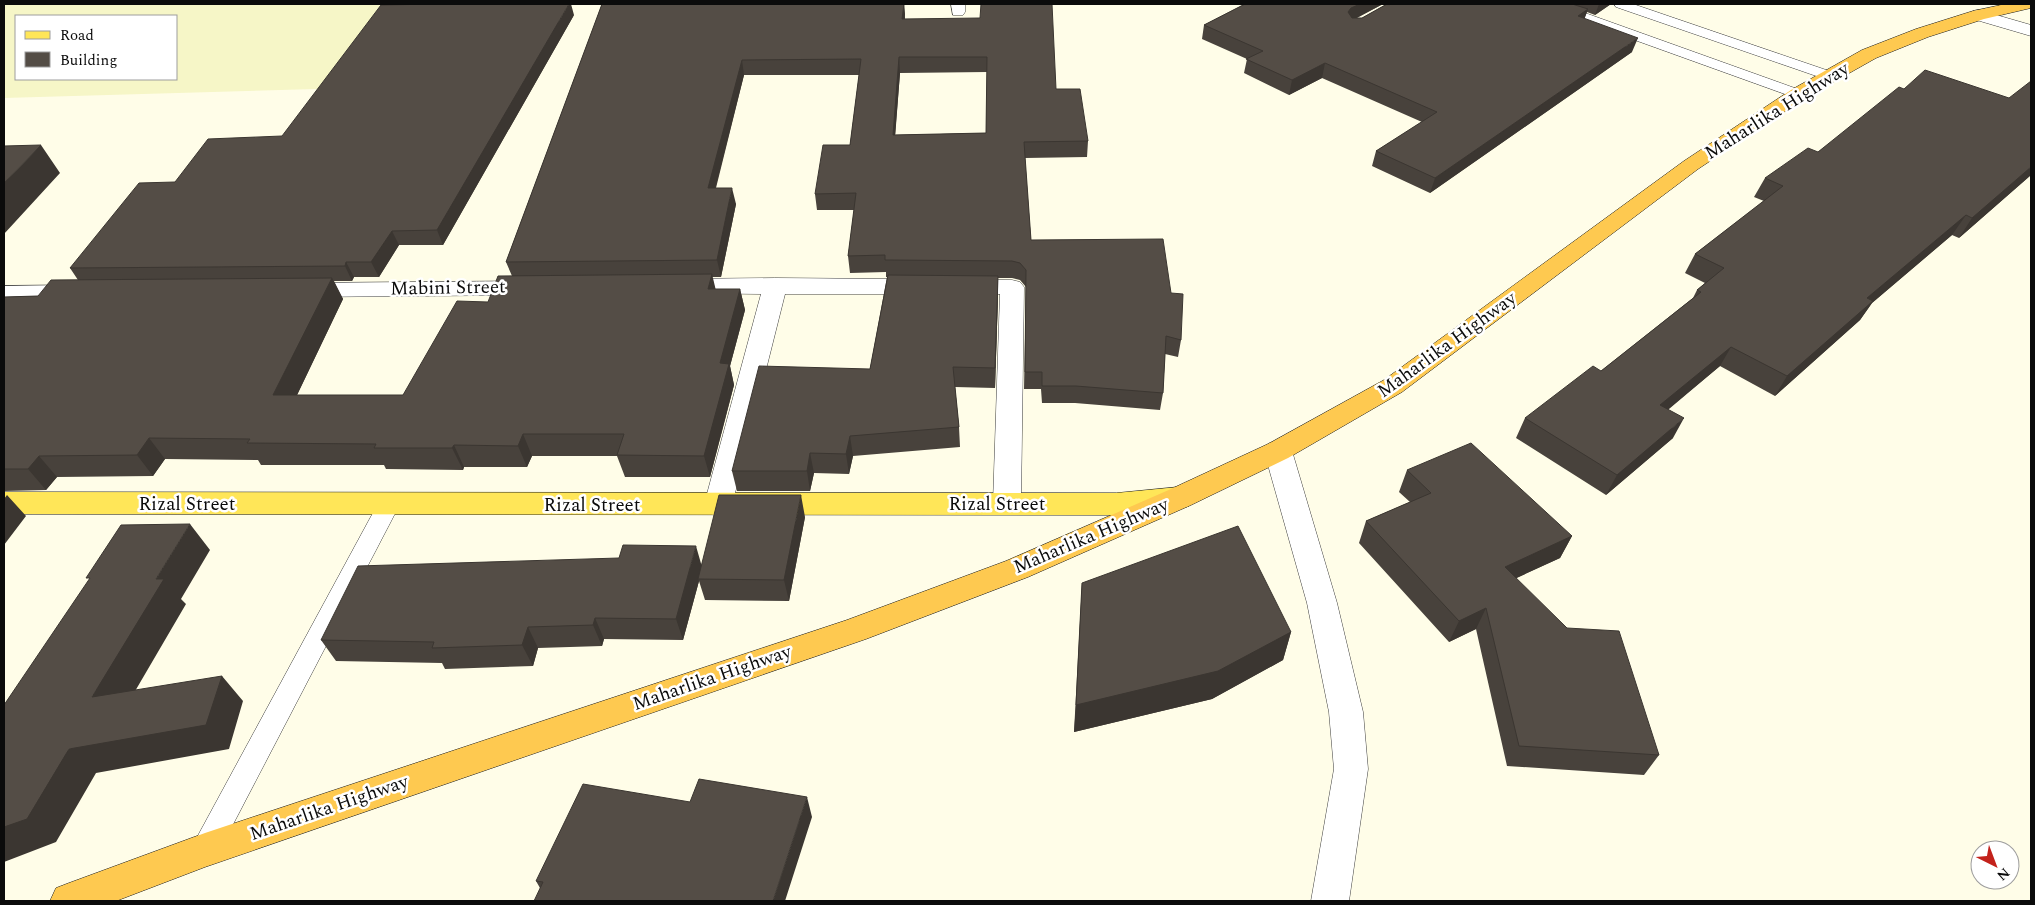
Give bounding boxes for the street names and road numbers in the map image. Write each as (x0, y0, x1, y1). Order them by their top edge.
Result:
street label: Maharlika Highway (1699, 54, 1856, 167)
street label: Mabini Street (390, 272, 506, 304)
street label: Maharlika Highway (1371, 284, 1523, 406)
street label: Rizal Street (138, 490, 236, 519)
street label: Rizal Street (948, 490, 1046, 519)
street label: Maharlika Highway (1009, 490, 1174, 582)
street label: Rizal Street (543, 491, 641, 520)
street label: Maharlika Highway (629, 637, 796, 719)
street label: Maharlika Highway (246, 767, 413, 849)

